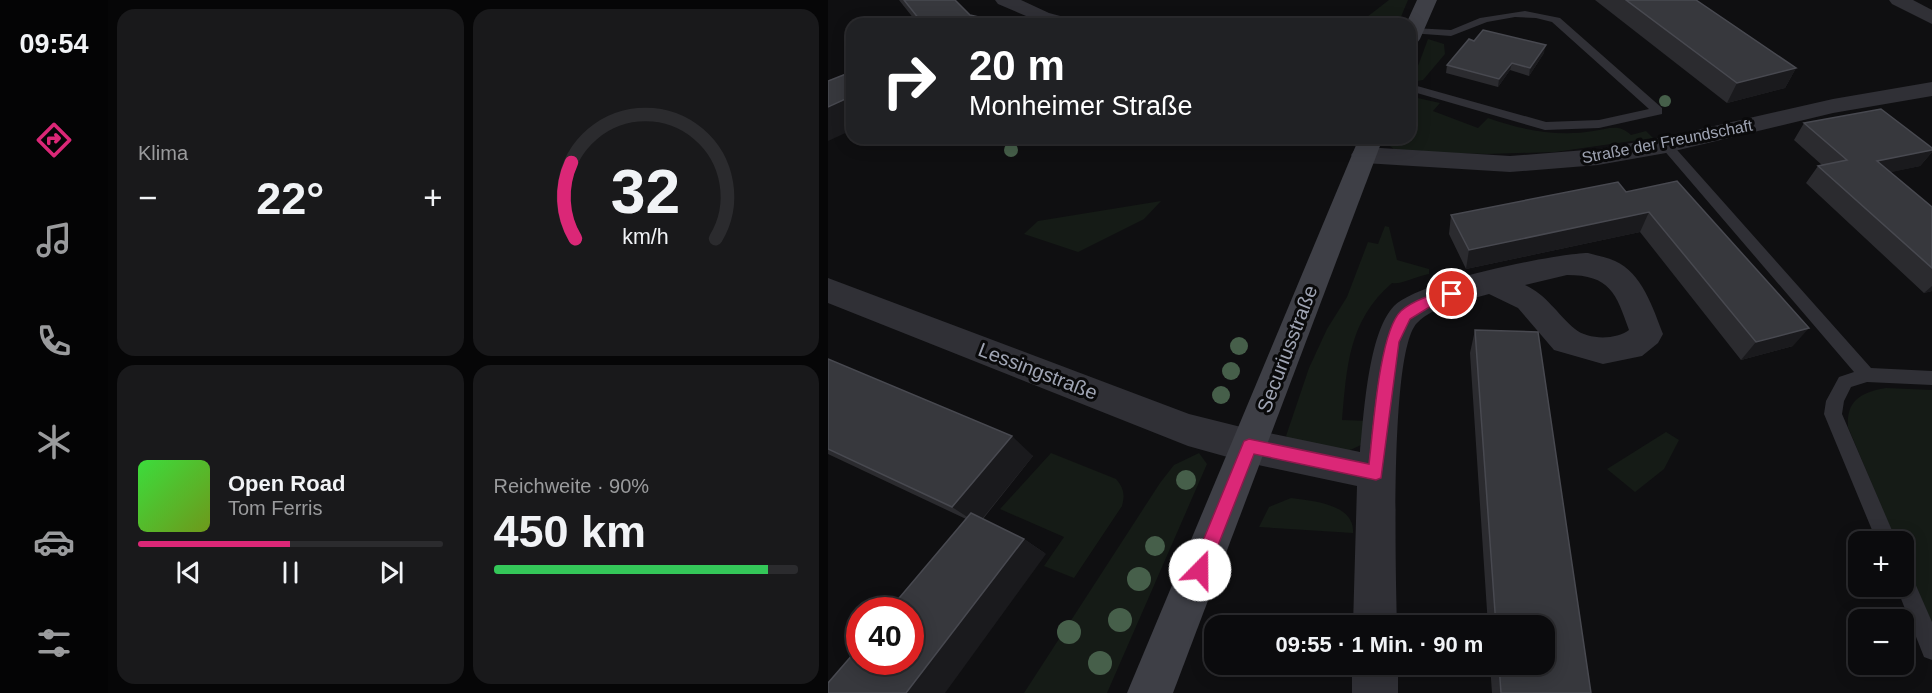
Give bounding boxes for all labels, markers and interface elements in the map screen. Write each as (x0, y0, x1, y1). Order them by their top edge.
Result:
text: 09:54 (19, 29, 89, 59)
icon: right (870, 42, 948, 120)
text: 20 m (969, 42, 1065, 89)
text: Monheimer Straße (969, 91, 1193, 121)
street label: Straße der Freundschaft (1580, 116, 1754, 166)
icon: directions (33, 119, 75, 161)
text: Klima (138, 142, 188, 164)
text: 32 (611, 157, 680, 226)
text: 22° (256, 173, 324, 224)
text: − (138, 179, 157, 216)
text: + (423, 179, 443, 216)
icon: music (33, 219, 75, 261)
text: km/h (623, 226, 669, 250)
pin (1426, 268, 1477, 319)
icon: arrive (1435, 277, 1468, 310)
street label: Securiusstraße (1253, 282, 1321, 416)
icon: phone (33, 320, 75, 362)
street label: Lessingstraße (975, 338, 1101, 404)
icon: climate (33, 421, 75, 463)
text: Open Road (228, 471, 345, 496)
text: Reichweite · 90% (494, 475, 649, 497)
text: Tom Ferris (228, 497, 322, 519)
text: 450 km (494, 506, 646, 557)
icon: car (33, 521, 75, 563)
map controls (1848, 531, 1914, 675)
button: + (1848, 531, 1914, 597)
position arrow (1168, 538, 1232, 602)
icon: previous (172, 556, 205, 589)
icon: pause (274, 556, 307, 589)
icon: next (375, 556, 408, 589)
speed limit sign: 40 (846, 597, 924, 675)
button: − (1848, 609, 1914, 675)
icon: filters (33, 622, 75, 664)
text: 09:55 · 1 Min. · 90 m (1276, 632, 1483, 657)

